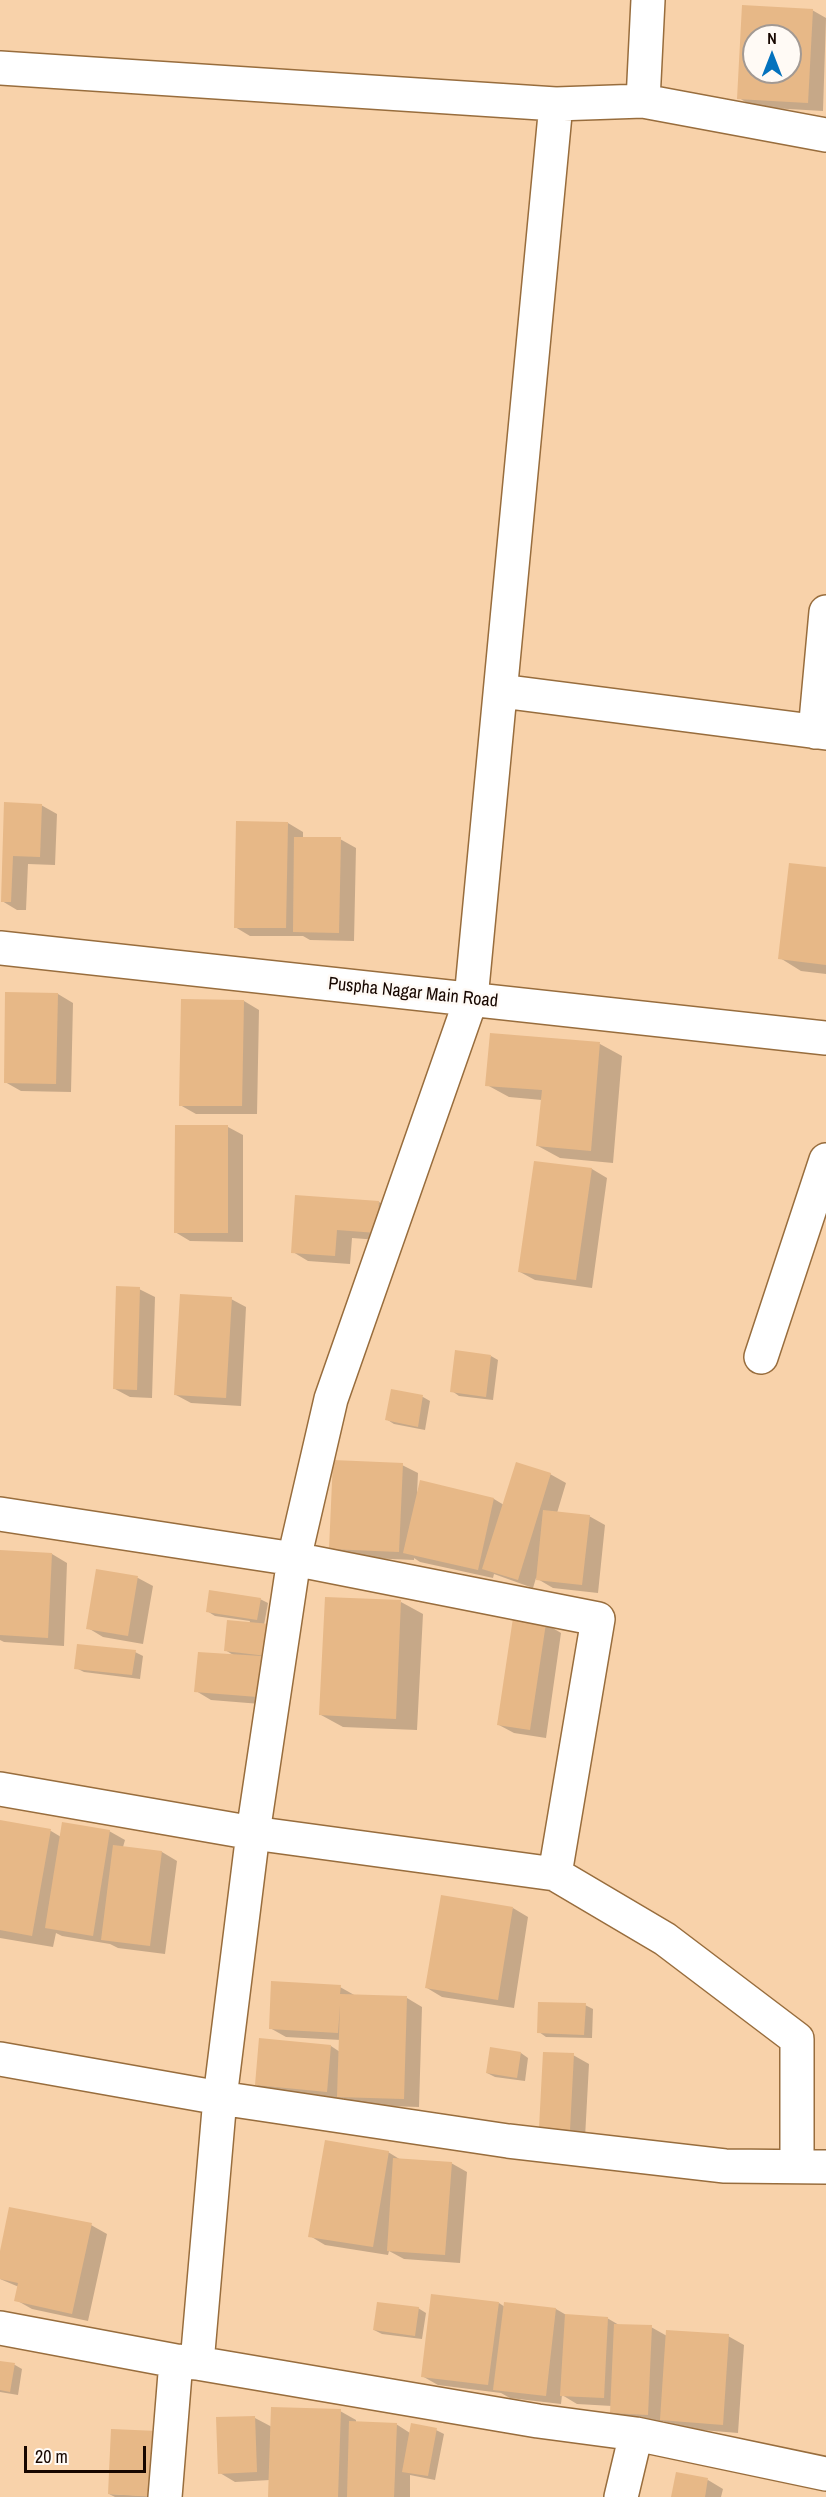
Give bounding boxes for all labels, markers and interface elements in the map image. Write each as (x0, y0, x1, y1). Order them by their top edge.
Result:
north arrow (742, 24, 802, 84)
text: N (767, 27, 777, 49)
street label: Puspha Nagar Main Road (327, 973, 499, 1013)
scale bar (27, 2434, 148, 2472)
text: 20 m (35, 2444, 68, 2469)

